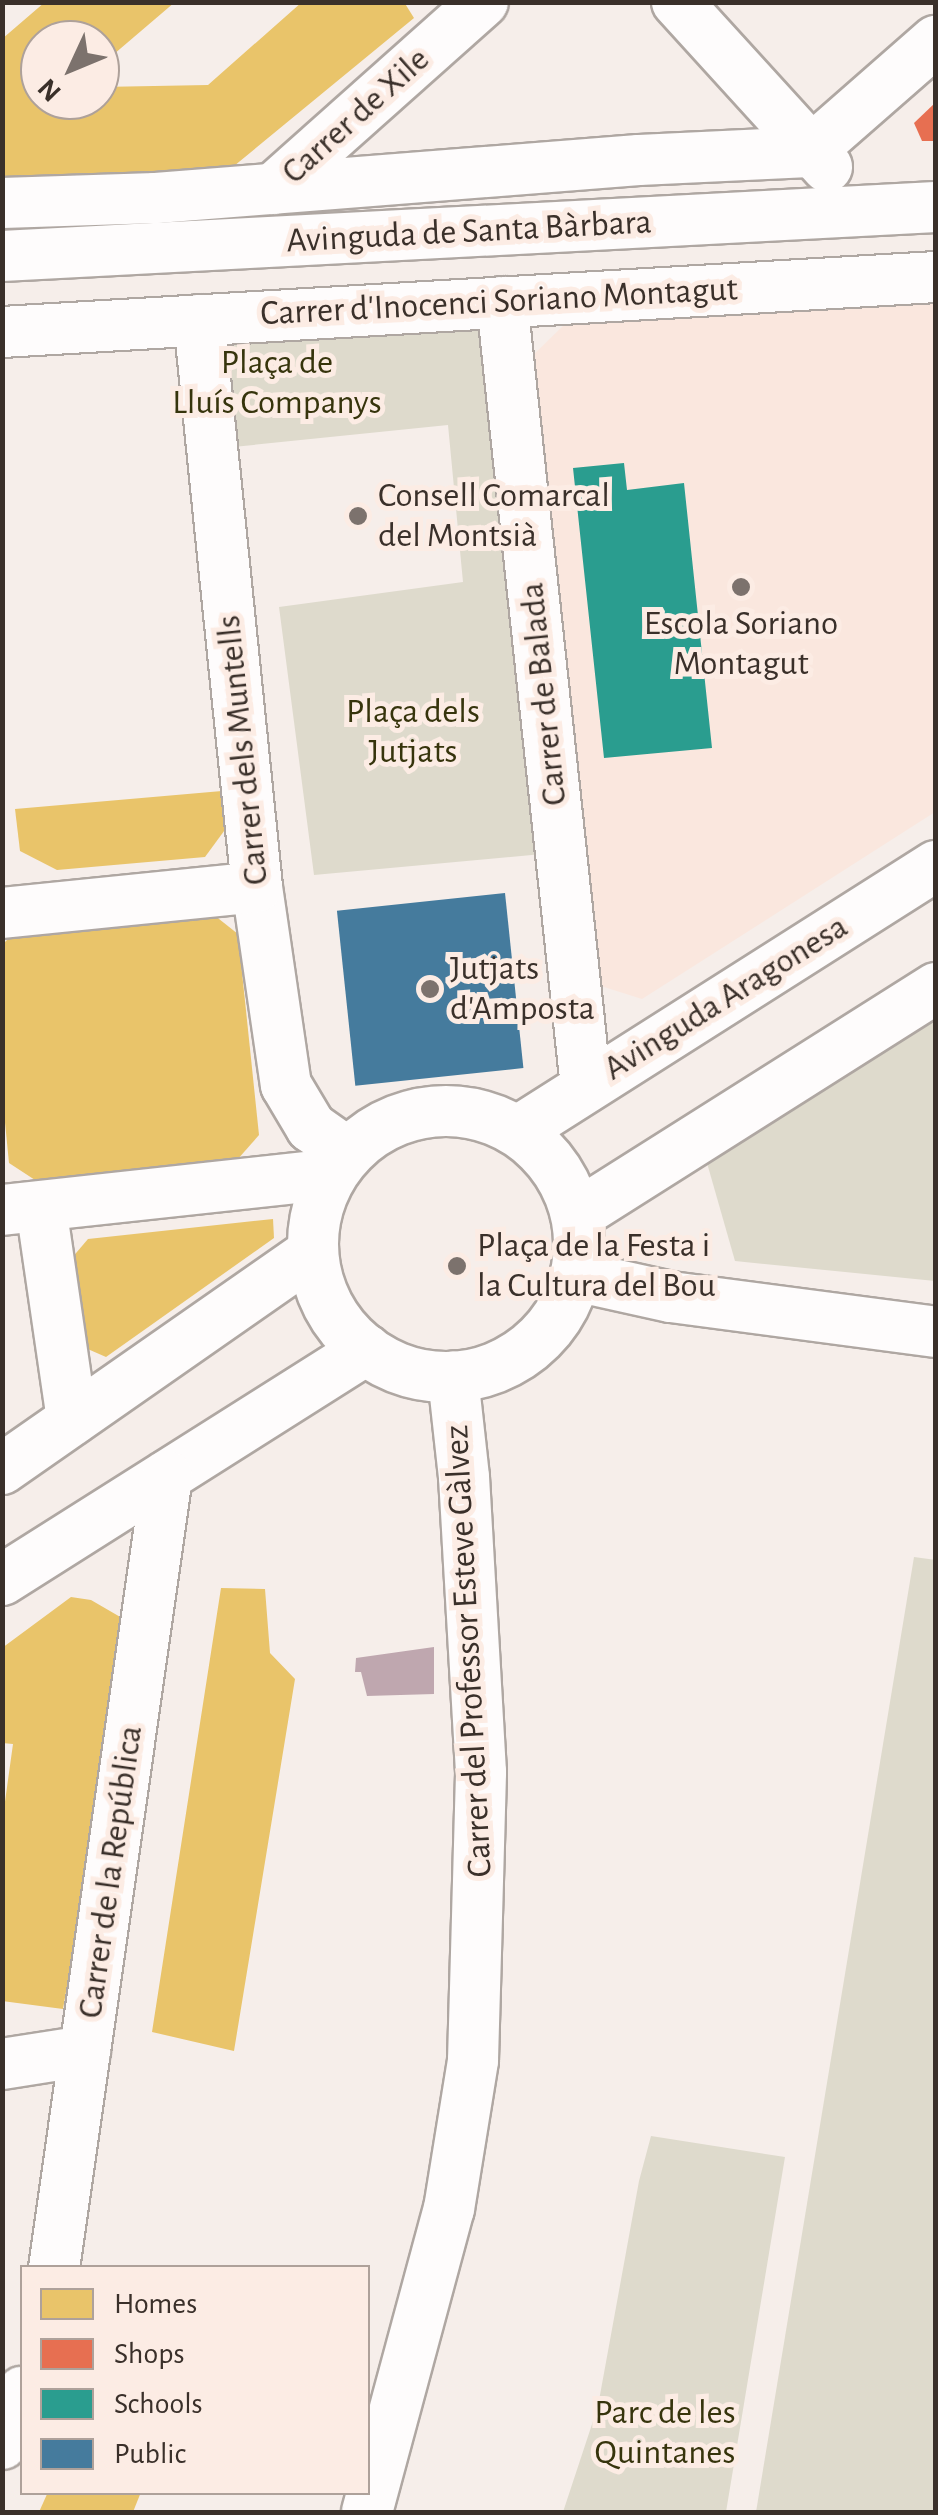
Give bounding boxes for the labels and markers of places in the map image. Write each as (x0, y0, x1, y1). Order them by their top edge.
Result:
place label: Consell Comarcal del Montsià (378, 475, 610, 557)
marker: Consell Comarcal del Montsià (347, 505, 369, 527)
marker: Escola Soriano Montagut (730, 576, 752, 598)
place label: Escola Soriano Montagut (644, 603, 838, 685)
place label: Jutjats d'Amposta (450, 948, 595, 1030)
marker: Jutjats d'Amposta (419, 978, 441, 1000)
place label: Plaça de la Festa i la Cultura del Bou (477, 1225, 716, 1307)
marker: Plaça de la Festa i la Cultura del Bou (446, 1255, 468, 1277)

